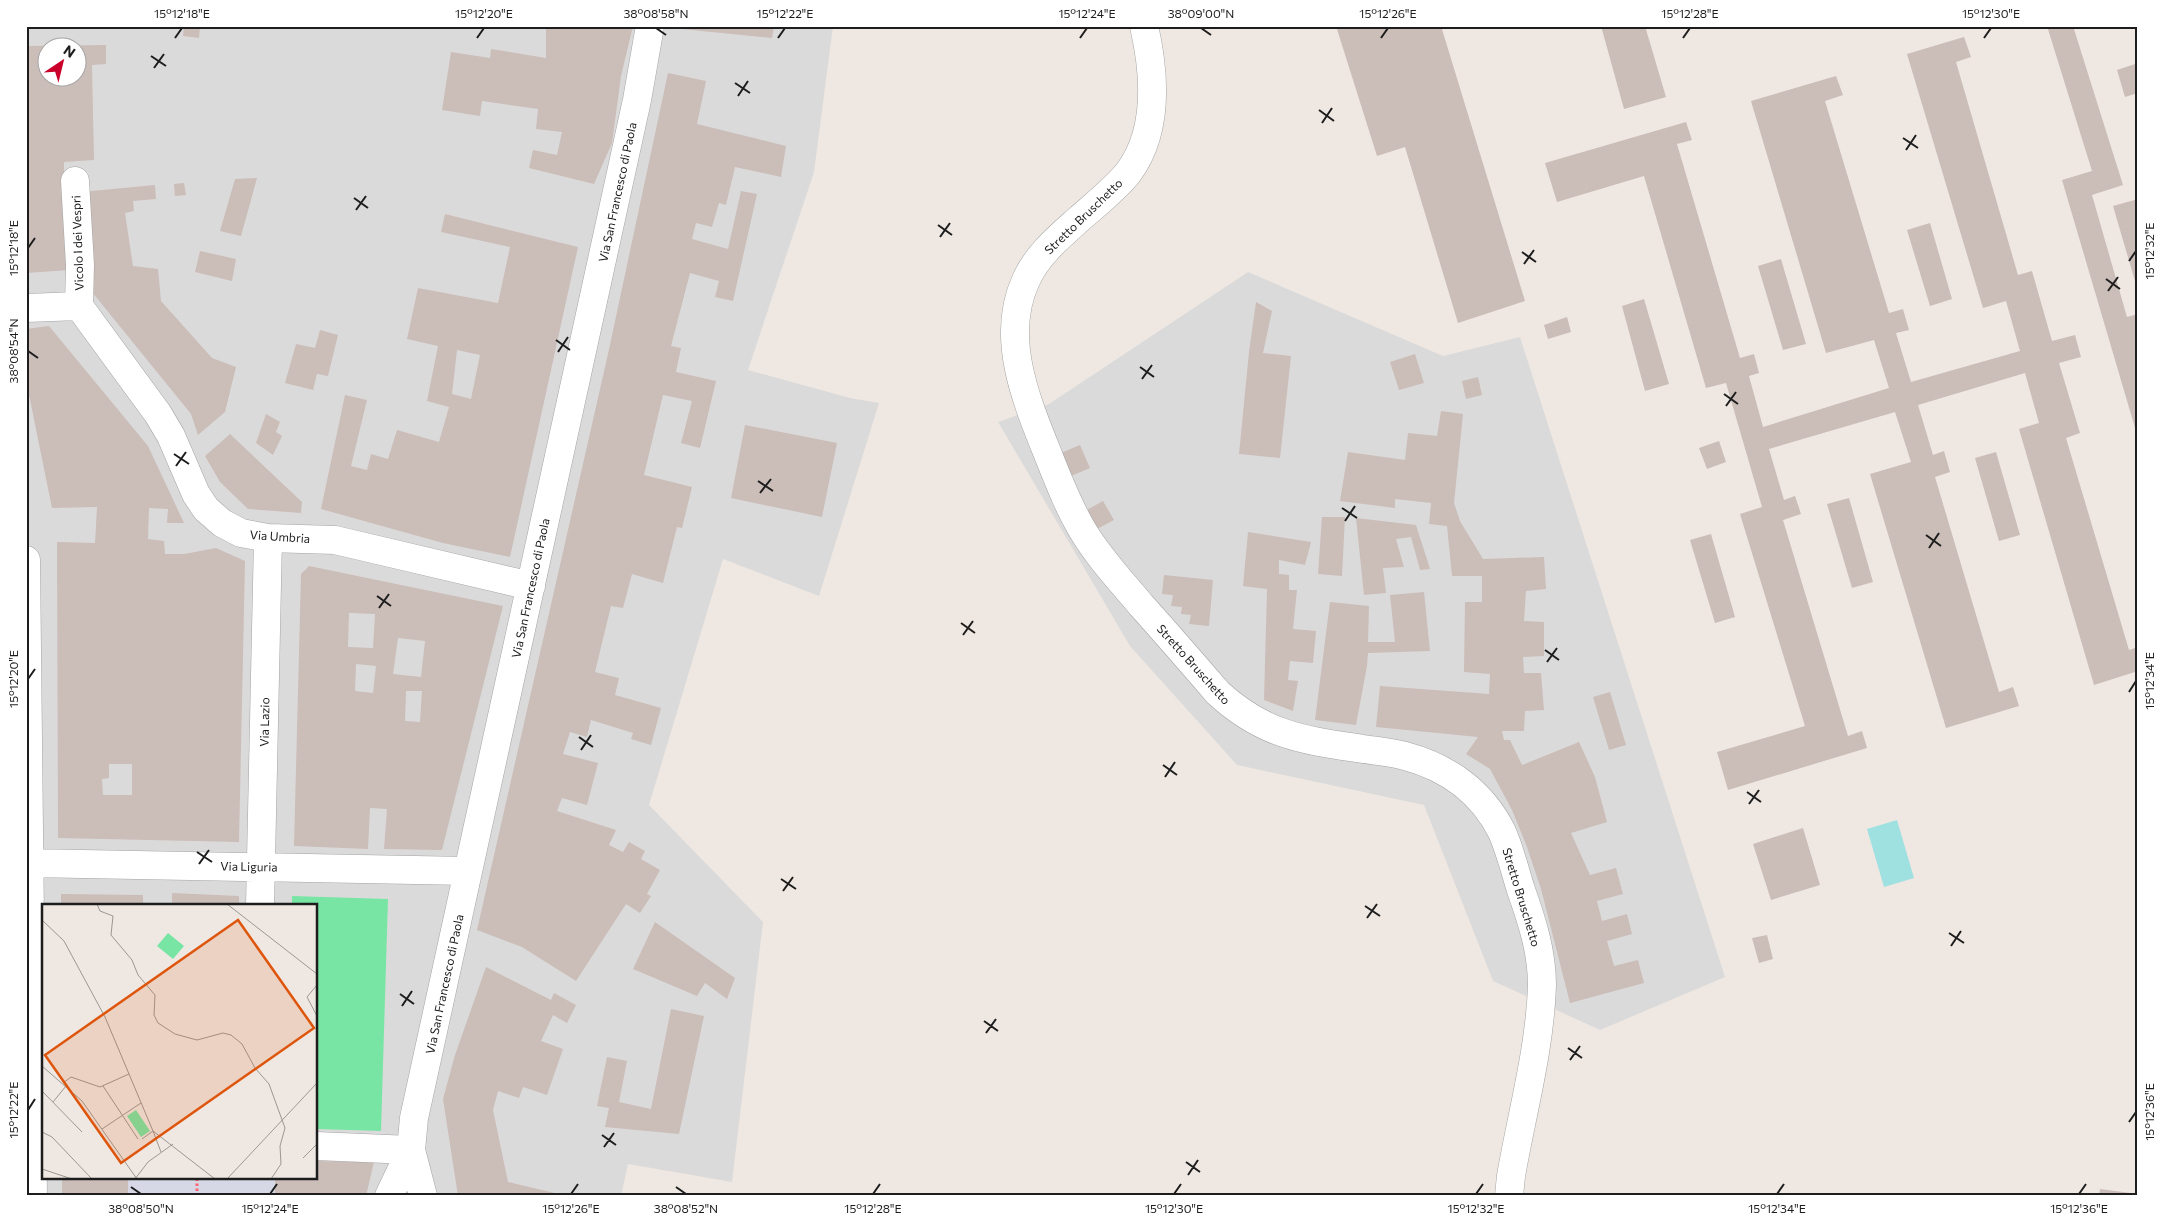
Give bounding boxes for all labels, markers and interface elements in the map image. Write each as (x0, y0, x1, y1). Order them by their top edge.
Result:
text: 15°12'18"E (154, 6, 210, 20)
text: 15°12'20"E (455, 6, 513, 20)
text: 38°08'58"N (624, 6, 688, 20)
text: 15°12'22"E (757, 6, 813, 20)
text: 15°12'24"E (1058, 6, 1116, 20)
text: 38°09'00"N (1168, 6, 1234, 20)
text: 15°12'26"E (1359, 6, 1417, 20)
text: 15°12'28"E (1661, 6, 1719, 20)
text: 15°12'30"E (1962, 6, 2020, 20)
north arrow (38, 38, 88, 88)
text: N (61, 41, 79, 61)
street label: Via San Francesco di Paola (595, 121, 639, 263)
street label: Stretto Bruschetto (1041, 175, 1125, 257)
street label: Vicolo I dei Vespri (68, 195, 86, 291)
text: 15°12'18"E (6, 220, 20, 276)
text: 15°12'32"E (2142, 223, 2156, 279)
text: 38°08'54"N (6, 319, 20, 383)
street label: Via San Francesco di Paola (508, 517, 552, 659)
street label: Via Umbria (249, 527, 311, 545)
street label: Stretto Bruschetto (1154, 621, 1234, 707)
text: 15°12'20"E (6, 650, 20, 708)
text: 15°12'34"E (2142, 652, 2156, 710)
street label: Via Lazio (257, 697, 271, 747)
street label: Stretto Bruschetto (1500, 846, 1544, 948)
street label: Via Liguria (220, 859, 278, 873)
inset map (42, 904, 318, 1180)
street label: Via San Francesco di Paola (422, 913, 466, 1055)
text: 15°12'22"E (6, 1082, 20, 1138)
text: 15°12'36"E (2142, 1083, 2156, 1141)
text: 38°08'50"N (108, 1201, 174, 1215)
text: 15°12'24"E (241, 1201, 299, 1215)
text: 15°12'26"E (542, 1201, 600, 1215)
text: 38°08'52"N (654, 1201, 718, 1215)
text: 15°12'28"E (844, 1201, 902, 1215)
text: 15°12'30"E (1145, 1201, 1203, 1215)
text: 15°12'32"E (1448, 1201, 1504, 1215)
text: 15°12'34"E (1748, 1201, 1806, 1215)
text: 15°12'36"E (2050, 1201, 2108, 1215)

